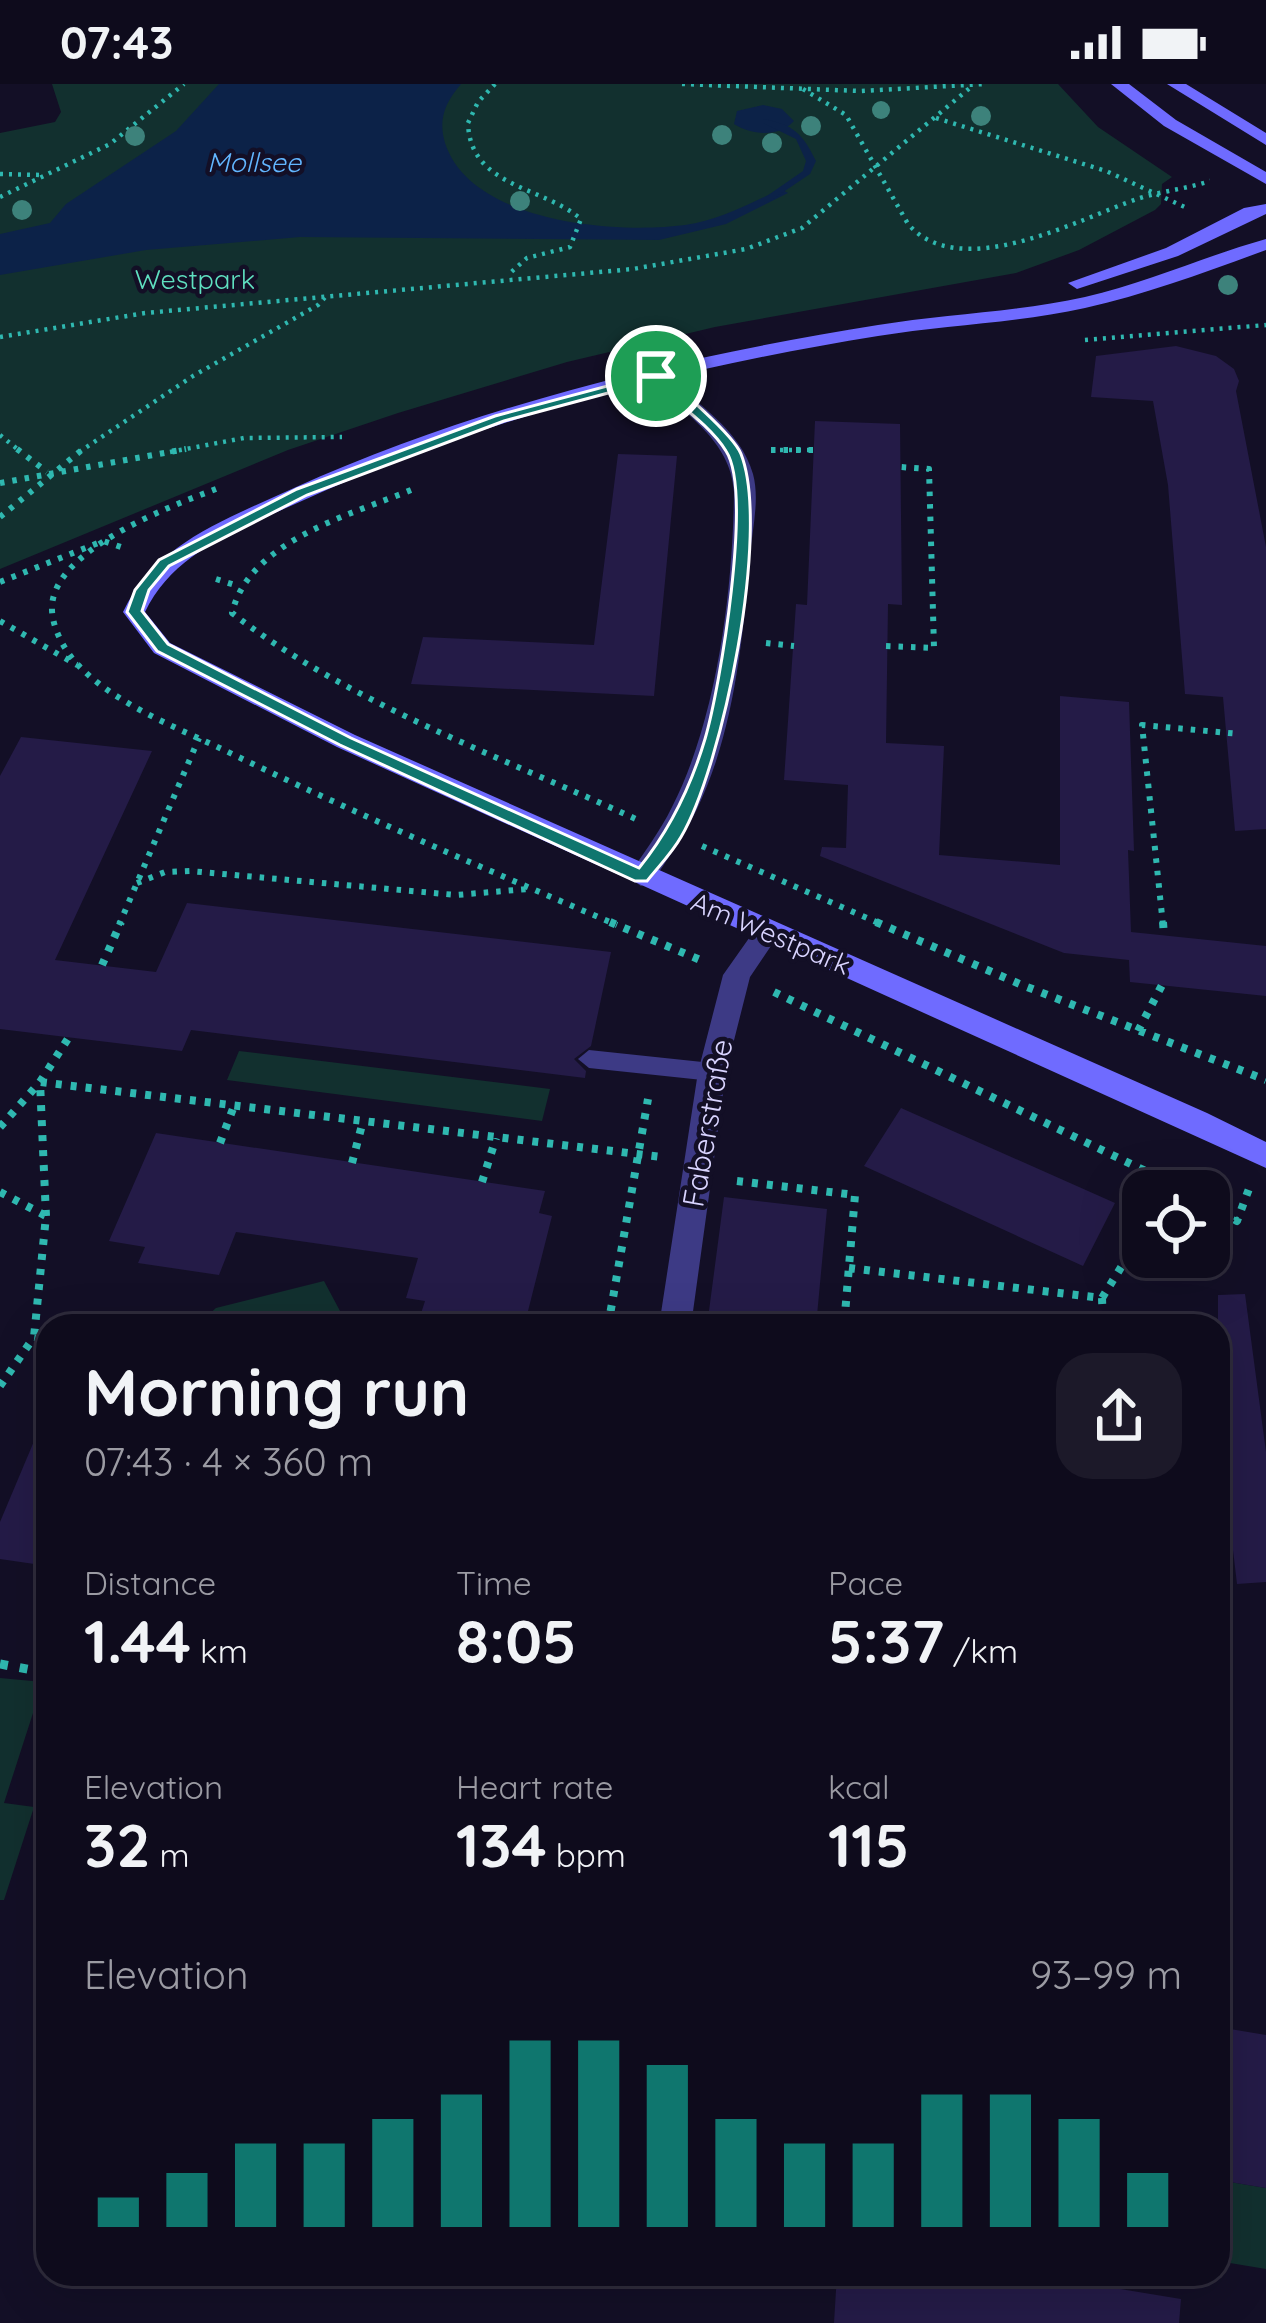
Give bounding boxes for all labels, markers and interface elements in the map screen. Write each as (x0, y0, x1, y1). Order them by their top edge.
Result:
text: 07:43 (60, 14, 173, 70)
water label: Mollsee (207, 145, 303, 179)
park label: Westpark (135, 262, 255, 296)
pin (605, 325, 707, 427)
icon: arrive (623, 343, 689, 409)
street label: Am Westpark (686, 884, 856, 982)
street label: Faberstraße (674, 1036, 740, 1210)
map controls (1122, 1170, 1230, 1278)
button: locate (1122, 1170, 1230, 1278)
text: Morning run (84, 1350, 469, 1433)
button: share (1056, 1353, 1182, 1479)
text: 07:43 · 4 × 360 m (84, 1437, 373, 1486)
text: Distance (84, 1562, 216, 1603)
text: Time (456, 1562, 532, 1603)
text: Pace (828, 1562, 903, 1603)
text: 1.44 (84, 1603, 191, 1678)
text: 8:05 (456, 1603, 577, 1678)
text: 5:37 (828, 1603, 944, 1678)
text: km (191, 1630, 248, 1671)
text: /km (944, 1630, 1018, 1671)
text: Elevation (84, 1766, 223, 1807)
text: Heart rate (456, 1766, 613, 1807)
text: kcal (828, 1766, 890, 1807)
text: 32 (84, 1807, 150, 1882)
text: 134 (456, 1807, 547, 1882)
text: 115 (828, 1807, 909, 1882)
text: m (150, 1834, 189, 1875)
text: bpm (547, 1834, 626, 1875)
text: Elevation (84, 1950, 248, 1999)
text: 93–99 m (1030, 1950, 1182, 1999)

